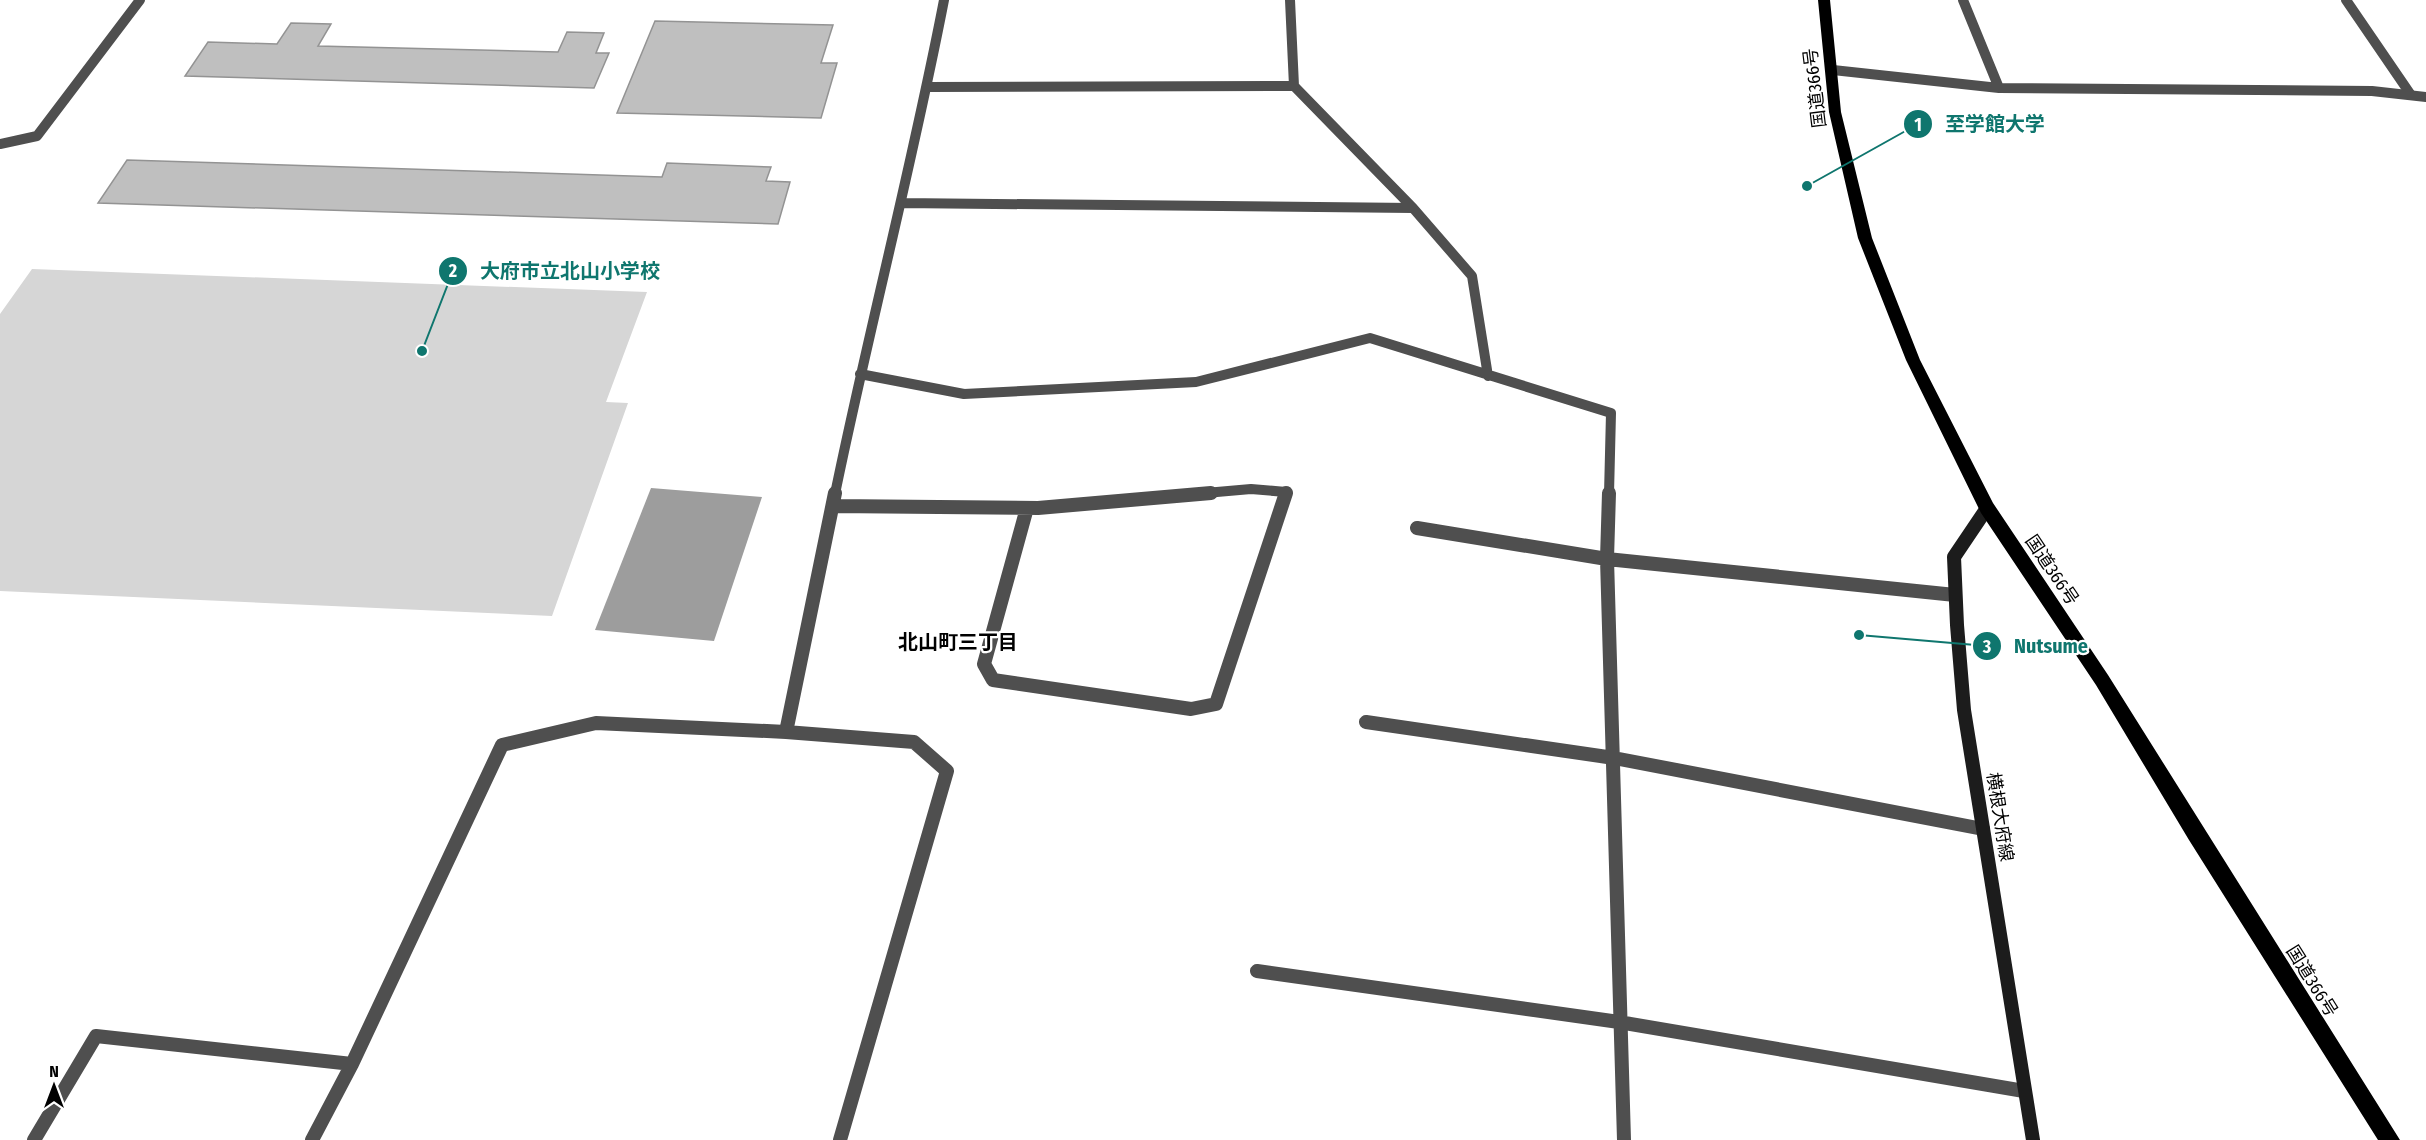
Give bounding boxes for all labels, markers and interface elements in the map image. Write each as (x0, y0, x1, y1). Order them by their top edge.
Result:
street label: 国道366号 (1799, 47, 1831, 129)
callout: 至学館大学 (1903, 105, 2057, 143)
text: 至学館大学 (1945, 112, 2045, 136)
text: 1 (1914, 114, 1922, 136)
callout: 大府市立北山小学校 (438, 252, 672, 290)
text: 大府市立北山小学校 (480, 259, 660, 283)
text: 2 (448, 260, 457, 282)
street label: 国道366号 (2021, 531, 2083, 609)
callout: Nutsume (1972, 627, 2100, 665)
district label: 北山町三丁目 (898, 630, 1018, 654)
text: Nutsume (2014, 634, 2088, 658)
text: 3 (1982, 636, 1992, 658)
street label: 横根大府線 (1982, 771, 2018, 863)
street label: 国道366号 (2281, 941, 2343, 1021)
north arrow (24, 1056, 84, 1116)
text: N (49, 1062, 59, 1081)

